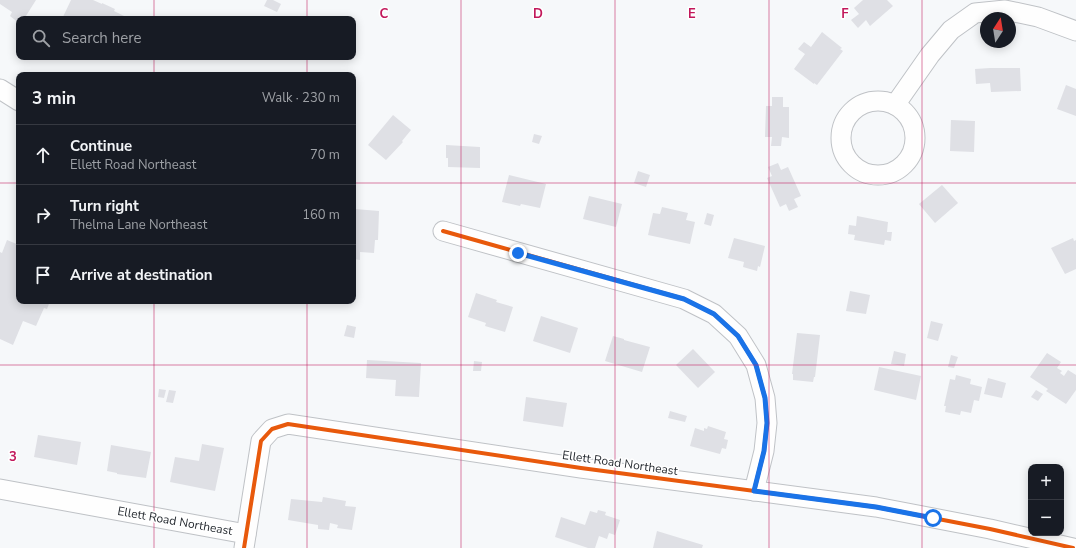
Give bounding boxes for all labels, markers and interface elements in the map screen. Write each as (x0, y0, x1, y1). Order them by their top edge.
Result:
text: C (380, 5, 389, 23)
text: D (533, 5, 543, 23)
text: E (688, 5, 696, 23)
text: F (841, 5, 849, 23)
north arrow (980, 12, 1016, 48)
search box (16, 16, 356, 60)
icon: search (30, 27, 52, 49)
text: Search here (62, 28, 142, 48)
text: 3 min (32, 87, 76, 110)
text: Walk · 230 m (262, 89, 340, 107)
text: Continue (70, 136, 132, 156)
icon: ahead (32, 144, 54, 166)
text: 70 m (310, 146, 340, 164)
text: Ellett Road Northeast (70, 156, 196, 174)
text: Turn right (70, 196, 139, 216)
icon: right (32, 204, 54, 226)
text: 160 m (302, 206, 340, 224)
text: Thelma Lane Northeast (70, 216, 207, 234)
route end (509, 244, 527, 262)
icon: arrive (32, 264, 54, 286)
text: Arrive at destination (70, 265, 213, 285)
street label: Ellett Road Northeast (561, 447, 680, 479)
text: 3 (9, 448, 17, 466)
map controls (1028, 464, 1064, 536)
button: + (1028, 464, 1064, 500)
button: − (1028, 500, 1064, 536)
street label: Ellett Road Northeast (116, 503, 235, 539)
route start (924, 509, 942, 527)

